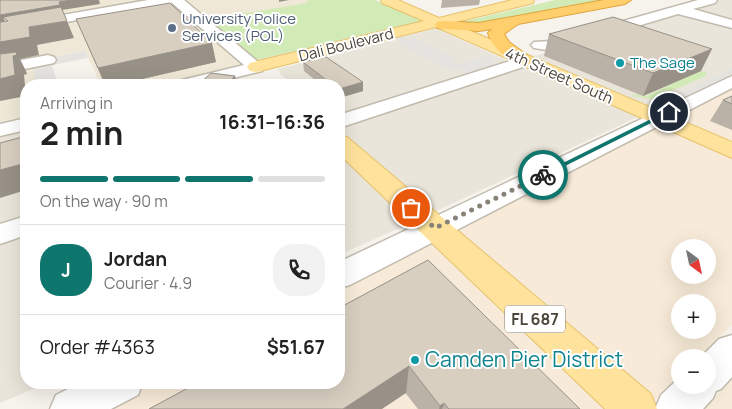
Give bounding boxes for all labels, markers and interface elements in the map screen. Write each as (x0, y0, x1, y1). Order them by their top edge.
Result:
place label: University Police Services (POL) (182, 8, 296, 46)
marker: University Police Services (POL) (166, 22, 178, 34)
street label: Dali Boulevard (296, 23, 395, 66)
street label: 4th Street South (502, 42, 616, 109)
place label: The Sage (630, 52, 695, 73)
marker: The Sage (614, 57, 626, 69)
pin (648, 91, 690, 133)
text: Arriving in (40, 92, 113, 114)
icon: home (655, 98, 683, 126)
text: 16:31–16:36 (219, 109, 325, 135)
text: 2 min (40, 111, 123, 155)
courier (518, 150, 568, 200)
icon: bike (529, 161, 557, 189)
pin (390, 187, 432, 229)
text: On the way · 90 m (40, 190, 168, 212)
icon: bag (397, 194, 425, 222)
north arrow (671, 239, 716, 284)
map controls (671, 239, 716, 394)
button: phone (273, 244, 325, 296)
text: Jordan (104, 246, 167, 272)
text: J (61, 257, 71, 283)
text: Courier · 4.9 (104, 272, 192, 294)
button: + (671, 294, 716, 339)
road number: FL 687 (505, 306, 565, 332)
text: Order #4363 (40, 334, 155, 360)
text: $51.67 (267, 334, 325, 360)
place label: Camden Pier District (425, 345, 623, 373)
button: − (671, 349, 716, 394)
marker: Camden Pier District (409, 354, 421, 366)

